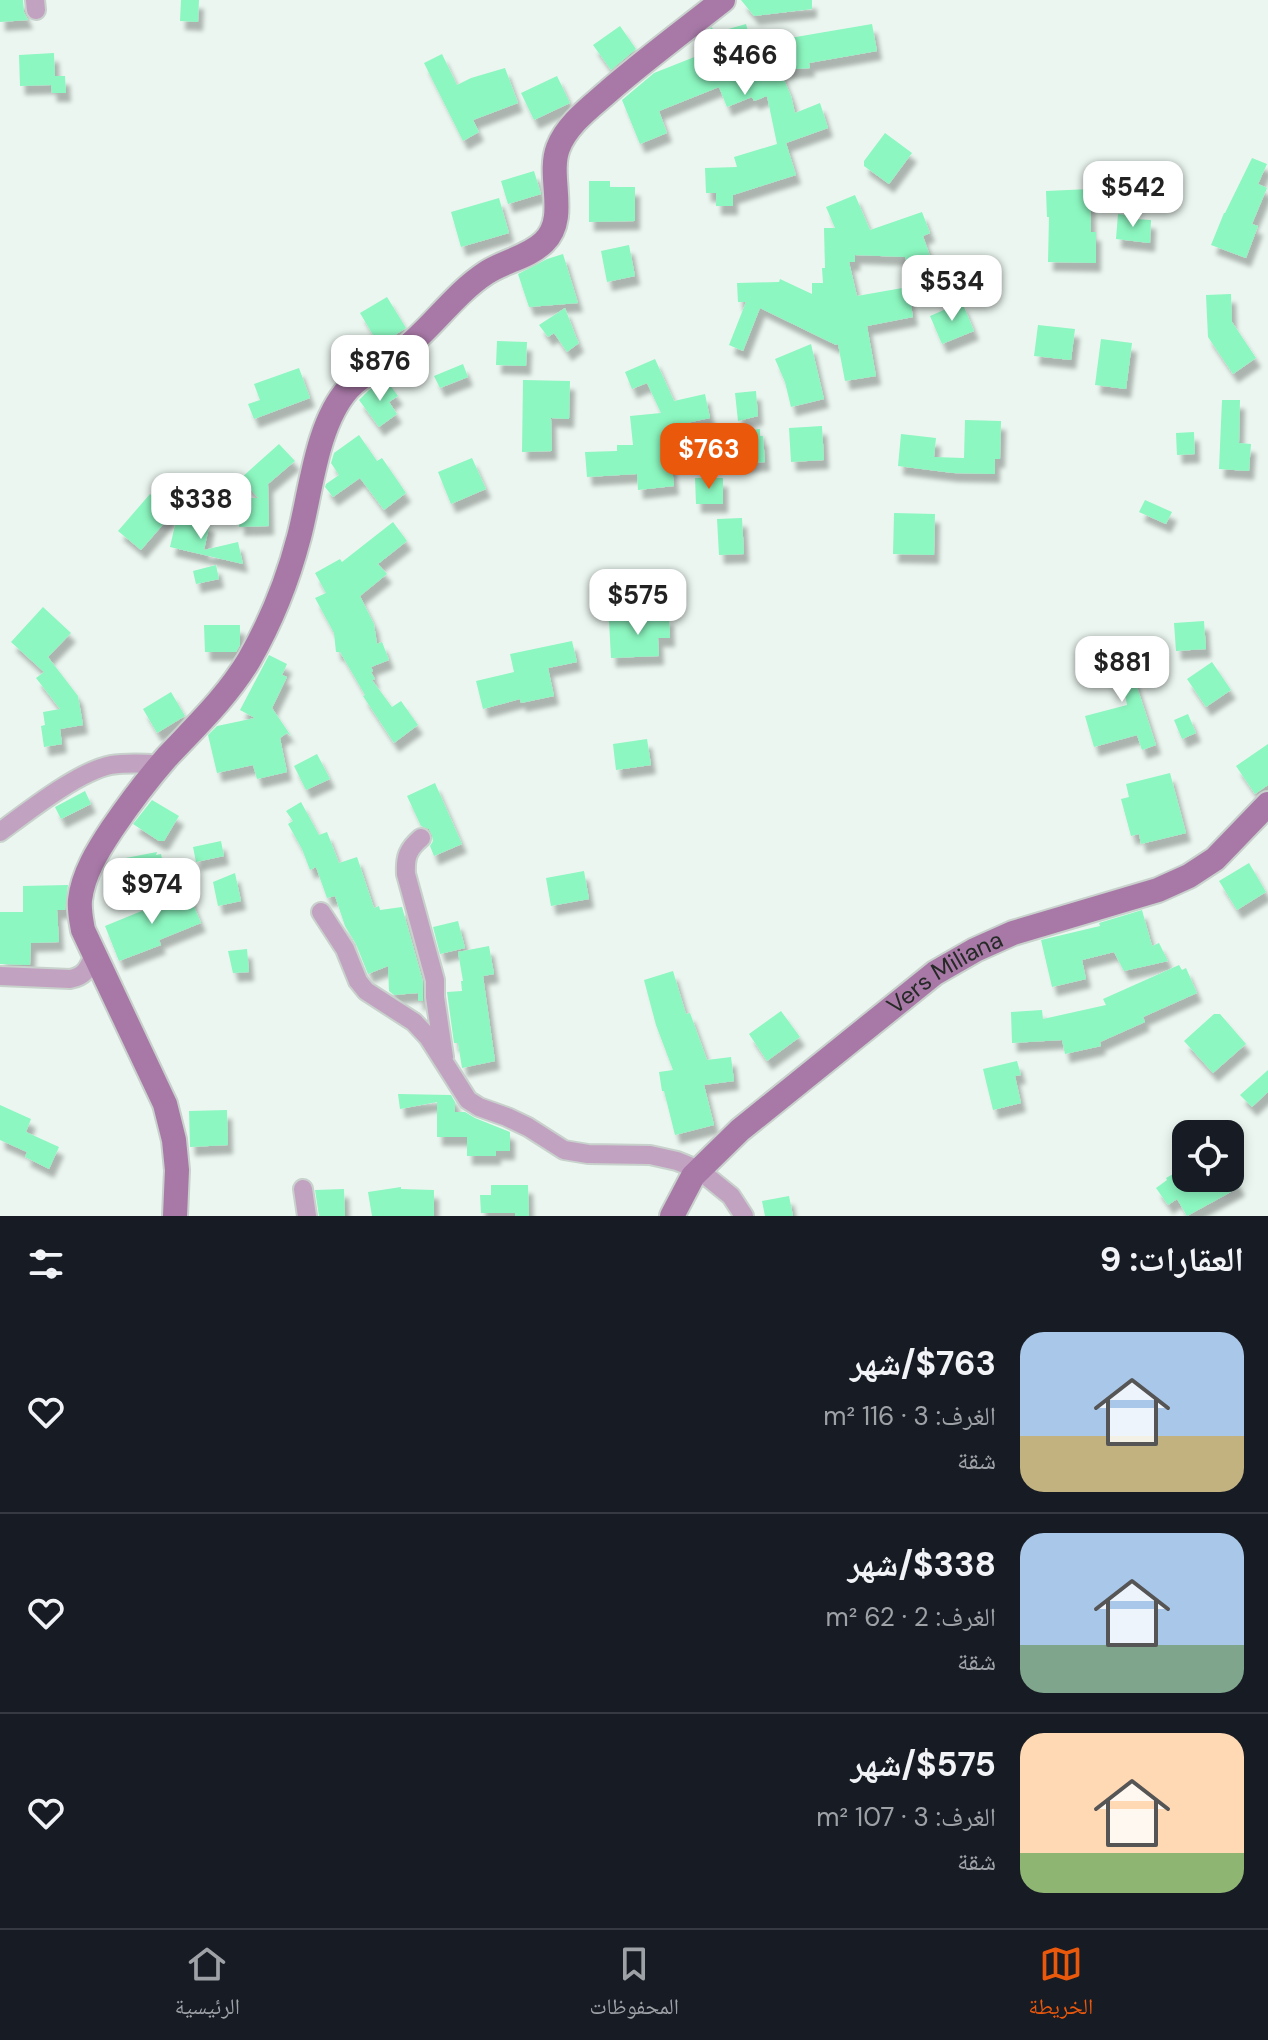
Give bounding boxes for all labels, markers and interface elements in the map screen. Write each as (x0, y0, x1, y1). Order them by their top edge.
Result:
pin: $466 (698, 29, 792, 97)
text: $466 (712, 38, 778, 72)
pin: $542 (1086, 161, 1180, 229)
text: $542 (1101, 170, 1165, 204)
pin: $534 (905, 255, 999, 323)
text: $534 (920, 264, 984, 298)
pin: $876 (333, 335, 427, 403)
text: $876 (349, 344, 411, 378)
pin: $763 (662, 423, 756, 491)
text: $763 (678, 432, 740, 466)
pin: $338 (154, 473, 248, 541)
text: $338 (169, 482, 233, 516)
pin: $575 (591, 569, 685, 637)
text: $575 (607, 578, 669, 612)
pin: $881 (1075, 636, 1169, 704)
text: $881 (1093, 645, 1151, 679)
pin: $974 (105, 858, 199, 926)
text: $974 (121, 867, 183, 901)
street label: Vers Miliana (880, 924, 1007, 1021)
map controls (1172, 1120, 1244, 1192)
button: locate (1172, 1120, 1244, 1192)
text: العقارات: 9 (1100, 1237, 1244, 1282)
icon: filters (24, 1242, 68, 1286)
text: $763/شهر (850, 1341, 996, 1386)
icon: home (1084, 1364, 1180, 1460)
icon: heart (24, 1390, 68, 1434)
text: الغرف: 3 · 116 m² (823, 1399, 996, 1433)
text: شقة (957, 1443, 996, 1477)
text: $338/شهر (848, 1542, 996, 1587)
icon: home (1084, 1565, 1180, 1661)
icon: heart (24, 1591, 68, 1635)
text: الغرف: 2 · 62 m² (826, 1600, 996, 1634)
text: شقة (957, 1644, 996, 1678)
text: $575/شهر (851, 1742, 996, 1787)
icon: home (1084, 1765, 1180, 1861)
icon: heart (24, 1791, 68, 1835)
text: الغرف: 3 · 107 m² (816, 1800, 996, 1834)
text: شقة (957, 1844, 996, 1878)
tab: الرئيسية (175, 1942, 240, 2028)
tab: المحفوظات (589, 1942, 679, 2028)
tab: الخريطة (1028, 1942, 1093, 2028)

